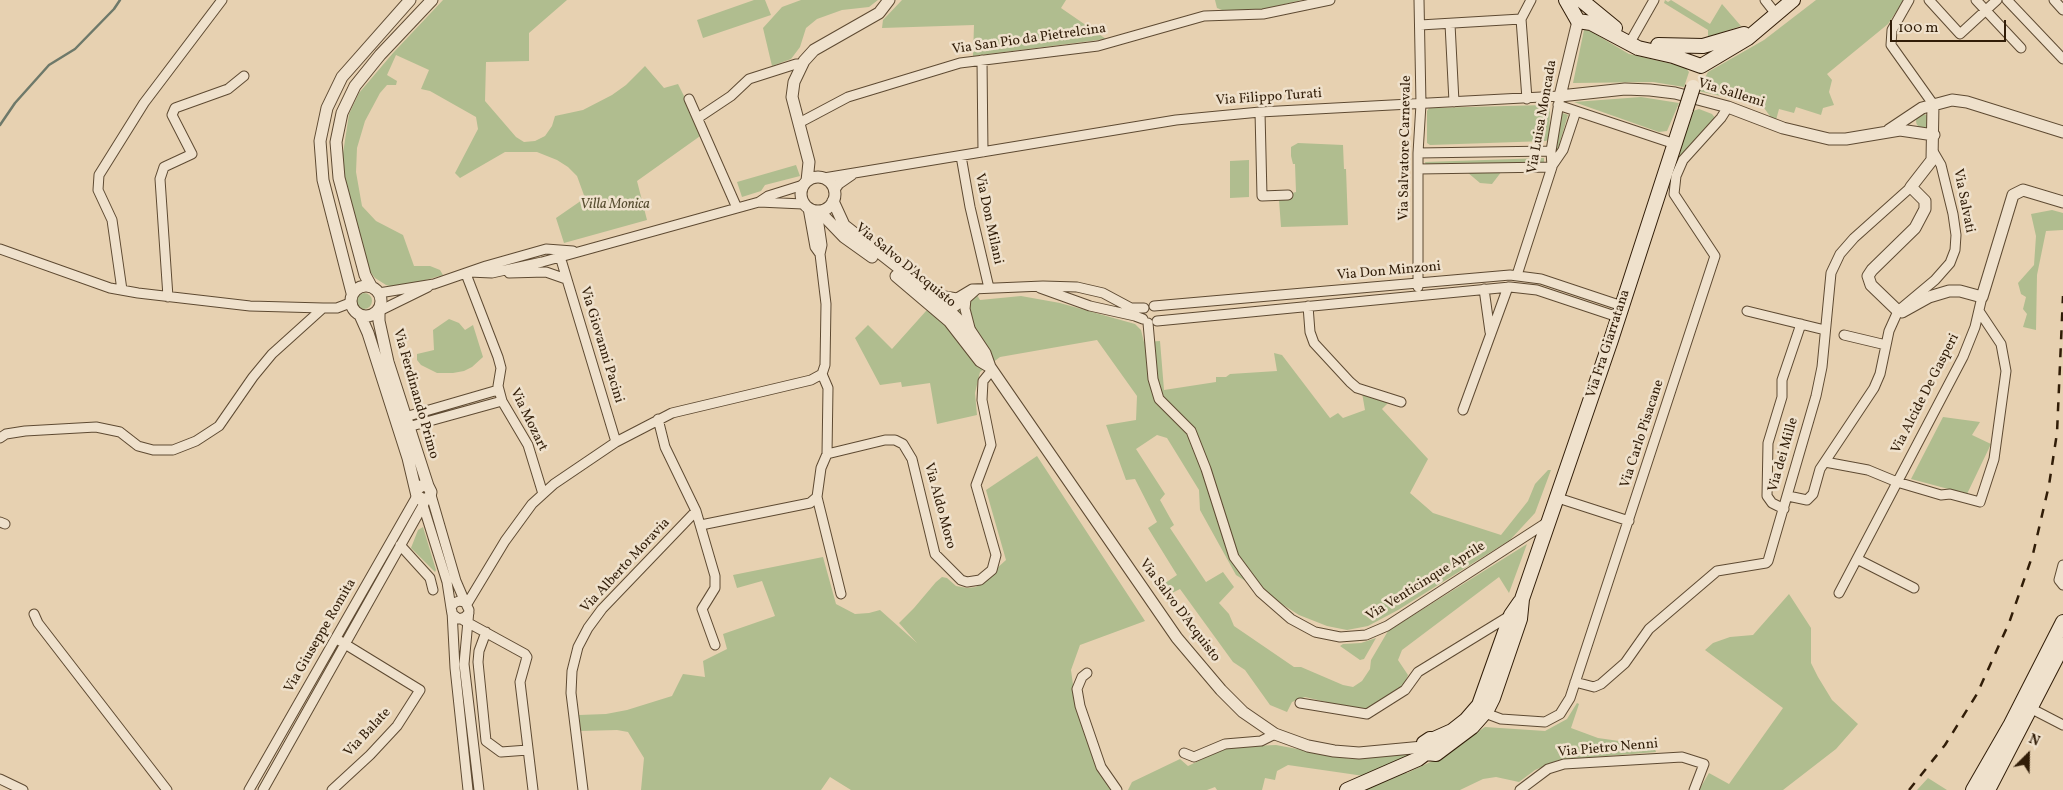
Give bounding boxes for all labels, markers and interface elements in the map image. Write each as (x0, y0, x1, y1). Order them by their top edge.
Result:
scale bar (1893, 10, 2009, 42)
text: 100 m (1898, 18, 1938, 39)
street label: Via San Pio da Pietrelcina (951, 21, 1107, 59)
street label: Via Luisa Moncada (1525, 59, 1561, 175)
street label: Via Salvatore Carnevale (1396, 75, 1416, 221)
street label: Via Sallemi (1695, 76, 1767, 112)
street label: Via Filippo Turati (1215, 86, 1323, 110)
street label: Via Salvati (1949, 167, 1977, 235)
street label: Via Don Milani (970, 172, 1006, 266)
park label: Villa Monica (580, 197, 650, 213)
street label: Via Salvo D'Acquisto (851, 220, 959, 312)
street label: Via Don Minzoni (1336, 259, 1442, 285)
street label: Via Giovanni Pacini (575, 285, 627, 405)
street label: Via Fra Giarratana (1584, 288, 1634, 400)
street label: Via Ferdinando Primo (388, 327, 442, 461)
street label: Via Alcide De Gasperi (1888, 331, 1964, 457)
street label: Via Carlo Pisacane (1618, 378, 1668, 490)
street label: Via Mozart (506, 386, 550, 454)
street label: Via dei Mille (1765, 416, 1803, 494)
street label: Via Aldo Moro (919, 461, 959, 551)
street label: Via Alberto Moravia (578, 515, 674, 617)
street label: Via Venticinque Aprile (1363, 538, 1489, 626)
street label: Via Salvo D'Acquisto (1135, 556, 1223, 666)
street label: Via Giuseppe Romita (282, 576, 360, 696)
street label: Via Balate (341, 705, 395, 761)
north arrow (2003, 730, 2053, 780)
text: N (2026, 730, 2042, 751)
street label: Via Pietro Nenni (1557, 736, 1659, 762)

